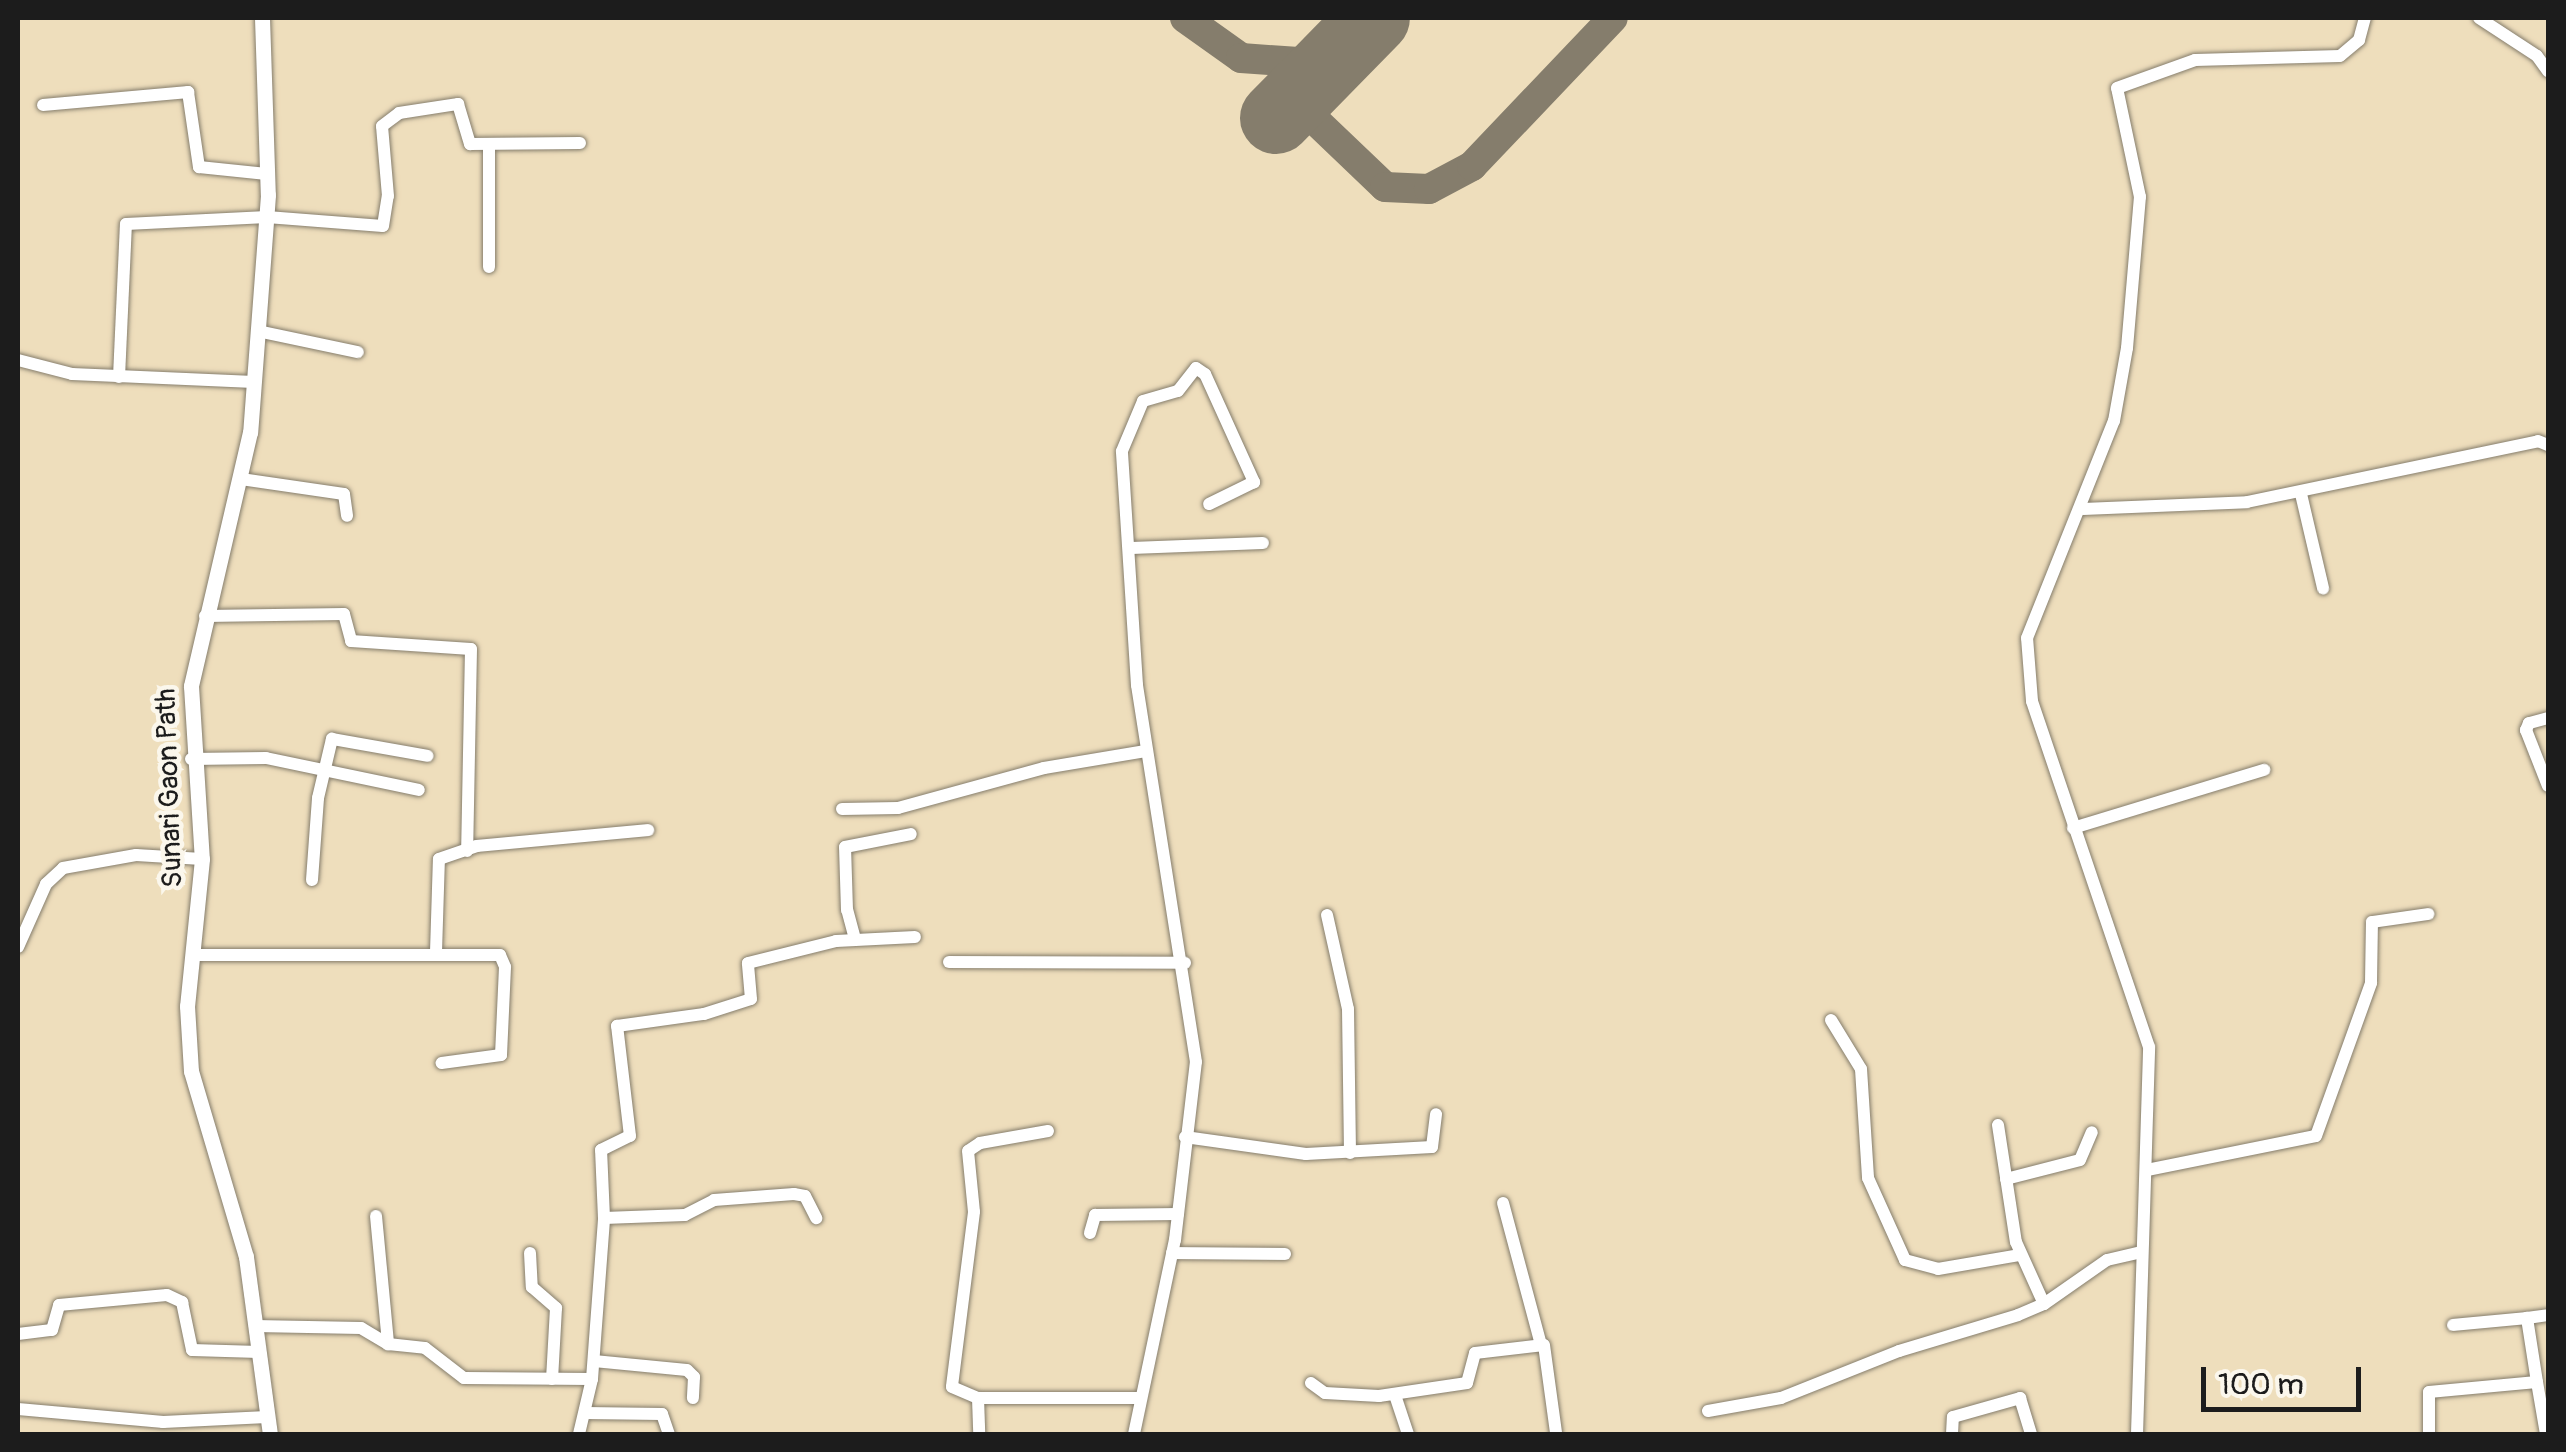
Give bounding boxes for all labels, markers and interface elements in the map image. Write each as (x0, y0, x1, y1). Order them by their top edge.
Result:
street label: Sunari Gaon Path (150, 688, 190, 888)
scale bar (2206, 1347, 2366, 1409)
text: 100 m (2218, 1366, 2304, 1403)

